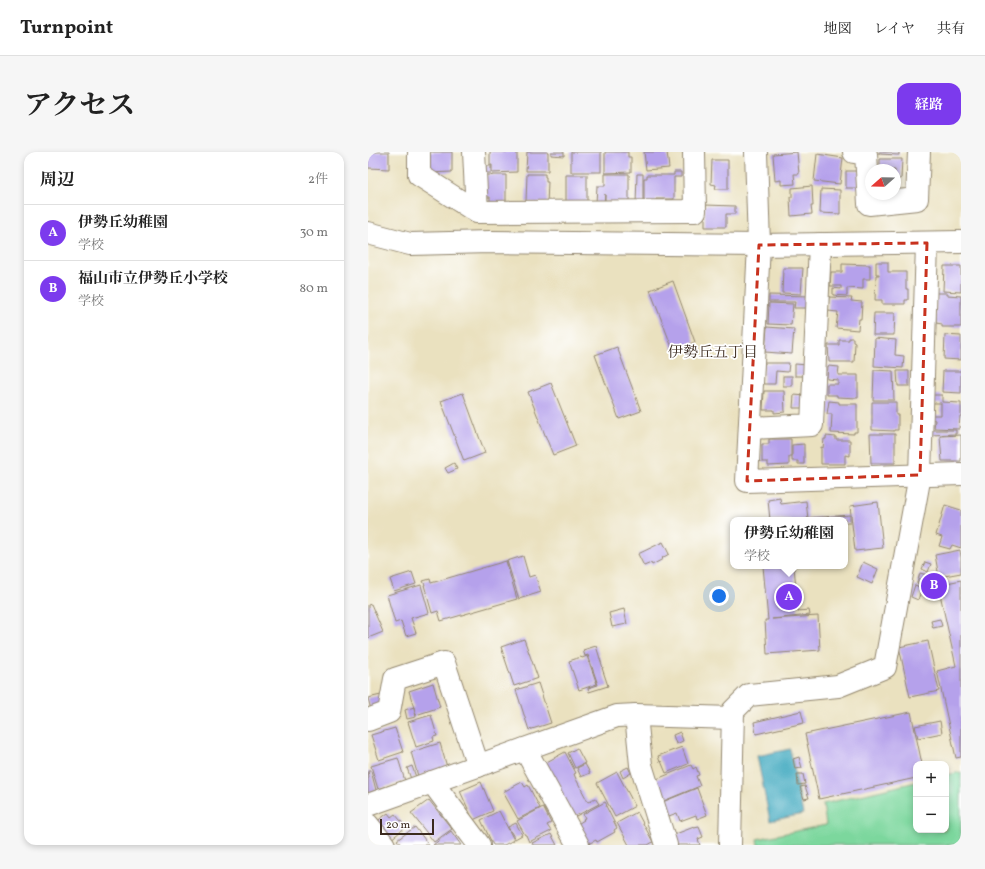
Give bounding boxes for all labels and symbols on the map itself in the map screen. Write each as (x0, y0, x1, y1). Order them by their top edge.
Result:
north arrow (865, 164, 901, 200)
district label: 伊勢丘五丁目 (668, 343, 758, 364)
pin: B (921, 571, 947, 601)
pin: A (776, 582, 802, 612)
your location (709, 586, 729, 606)
scale bar (380, 817, 434, 836)

